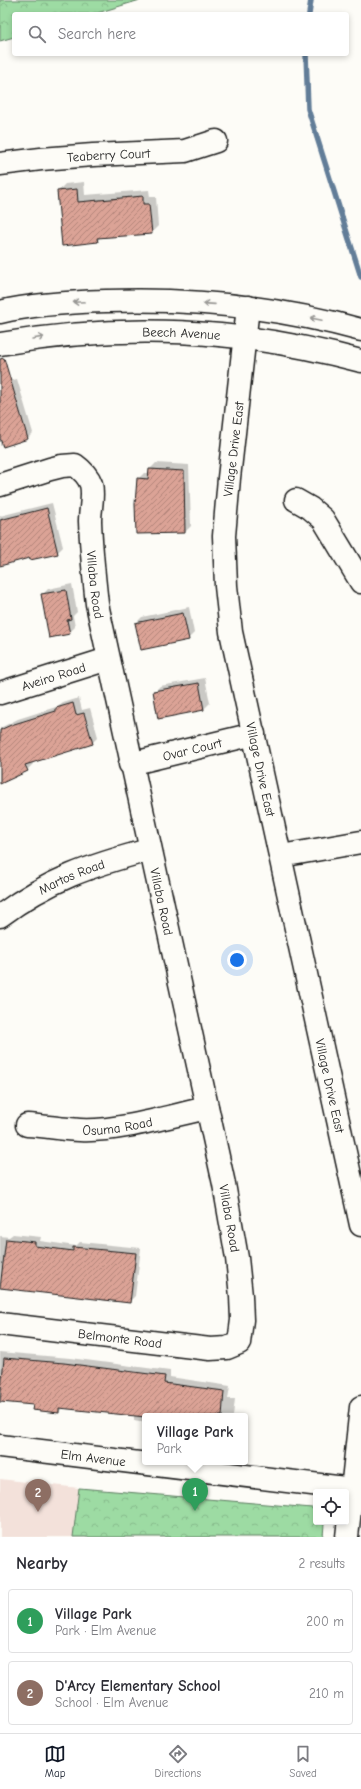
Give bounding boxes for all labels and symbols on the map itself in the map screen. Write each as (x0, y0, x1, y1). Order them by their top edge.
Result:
street label: Teaberry Court (66, 145, 152, 165)
one-way arrow (73, 298, 86, 306)
one-way arrow (203, 300, 216, 307)
one-way arrow (310, 314, 323, 322)
street label: Beech Avenue (142, 324, 221, 343)
one-way arrow (32, 334, 45, 342)
street label: Village Drive East (220, 399, 247, 498)
street label: Villaba Road (84, 550, 107, 620)
street label: Aveiro Road (20, 660, 88, 694)
street label: Village Drive East (243, 721, 278, 819)
street label: Ovar Court (161, 735, 225, 764)
street label: Martos Road (36, 856, 107, 898)
street label: Villaba Road (147, 866, 176, 937)
your location (227, 950, 247, 970)
street label: Village Drive East (312, 1037, 348, 1136)
street label: Osuma Road (82, 1114, 154, 1138)
street label: Villaba Road (216, 1183, 243, 1253)
street label: Belmonte Road (77, 1326, 163, 1351)
street label: Elm Avenue (60, 1446, 127, 1469)
pin: 1 (182, 1478, 208, 1511)
pin: 2 (25, 1479, 51, 1512)

